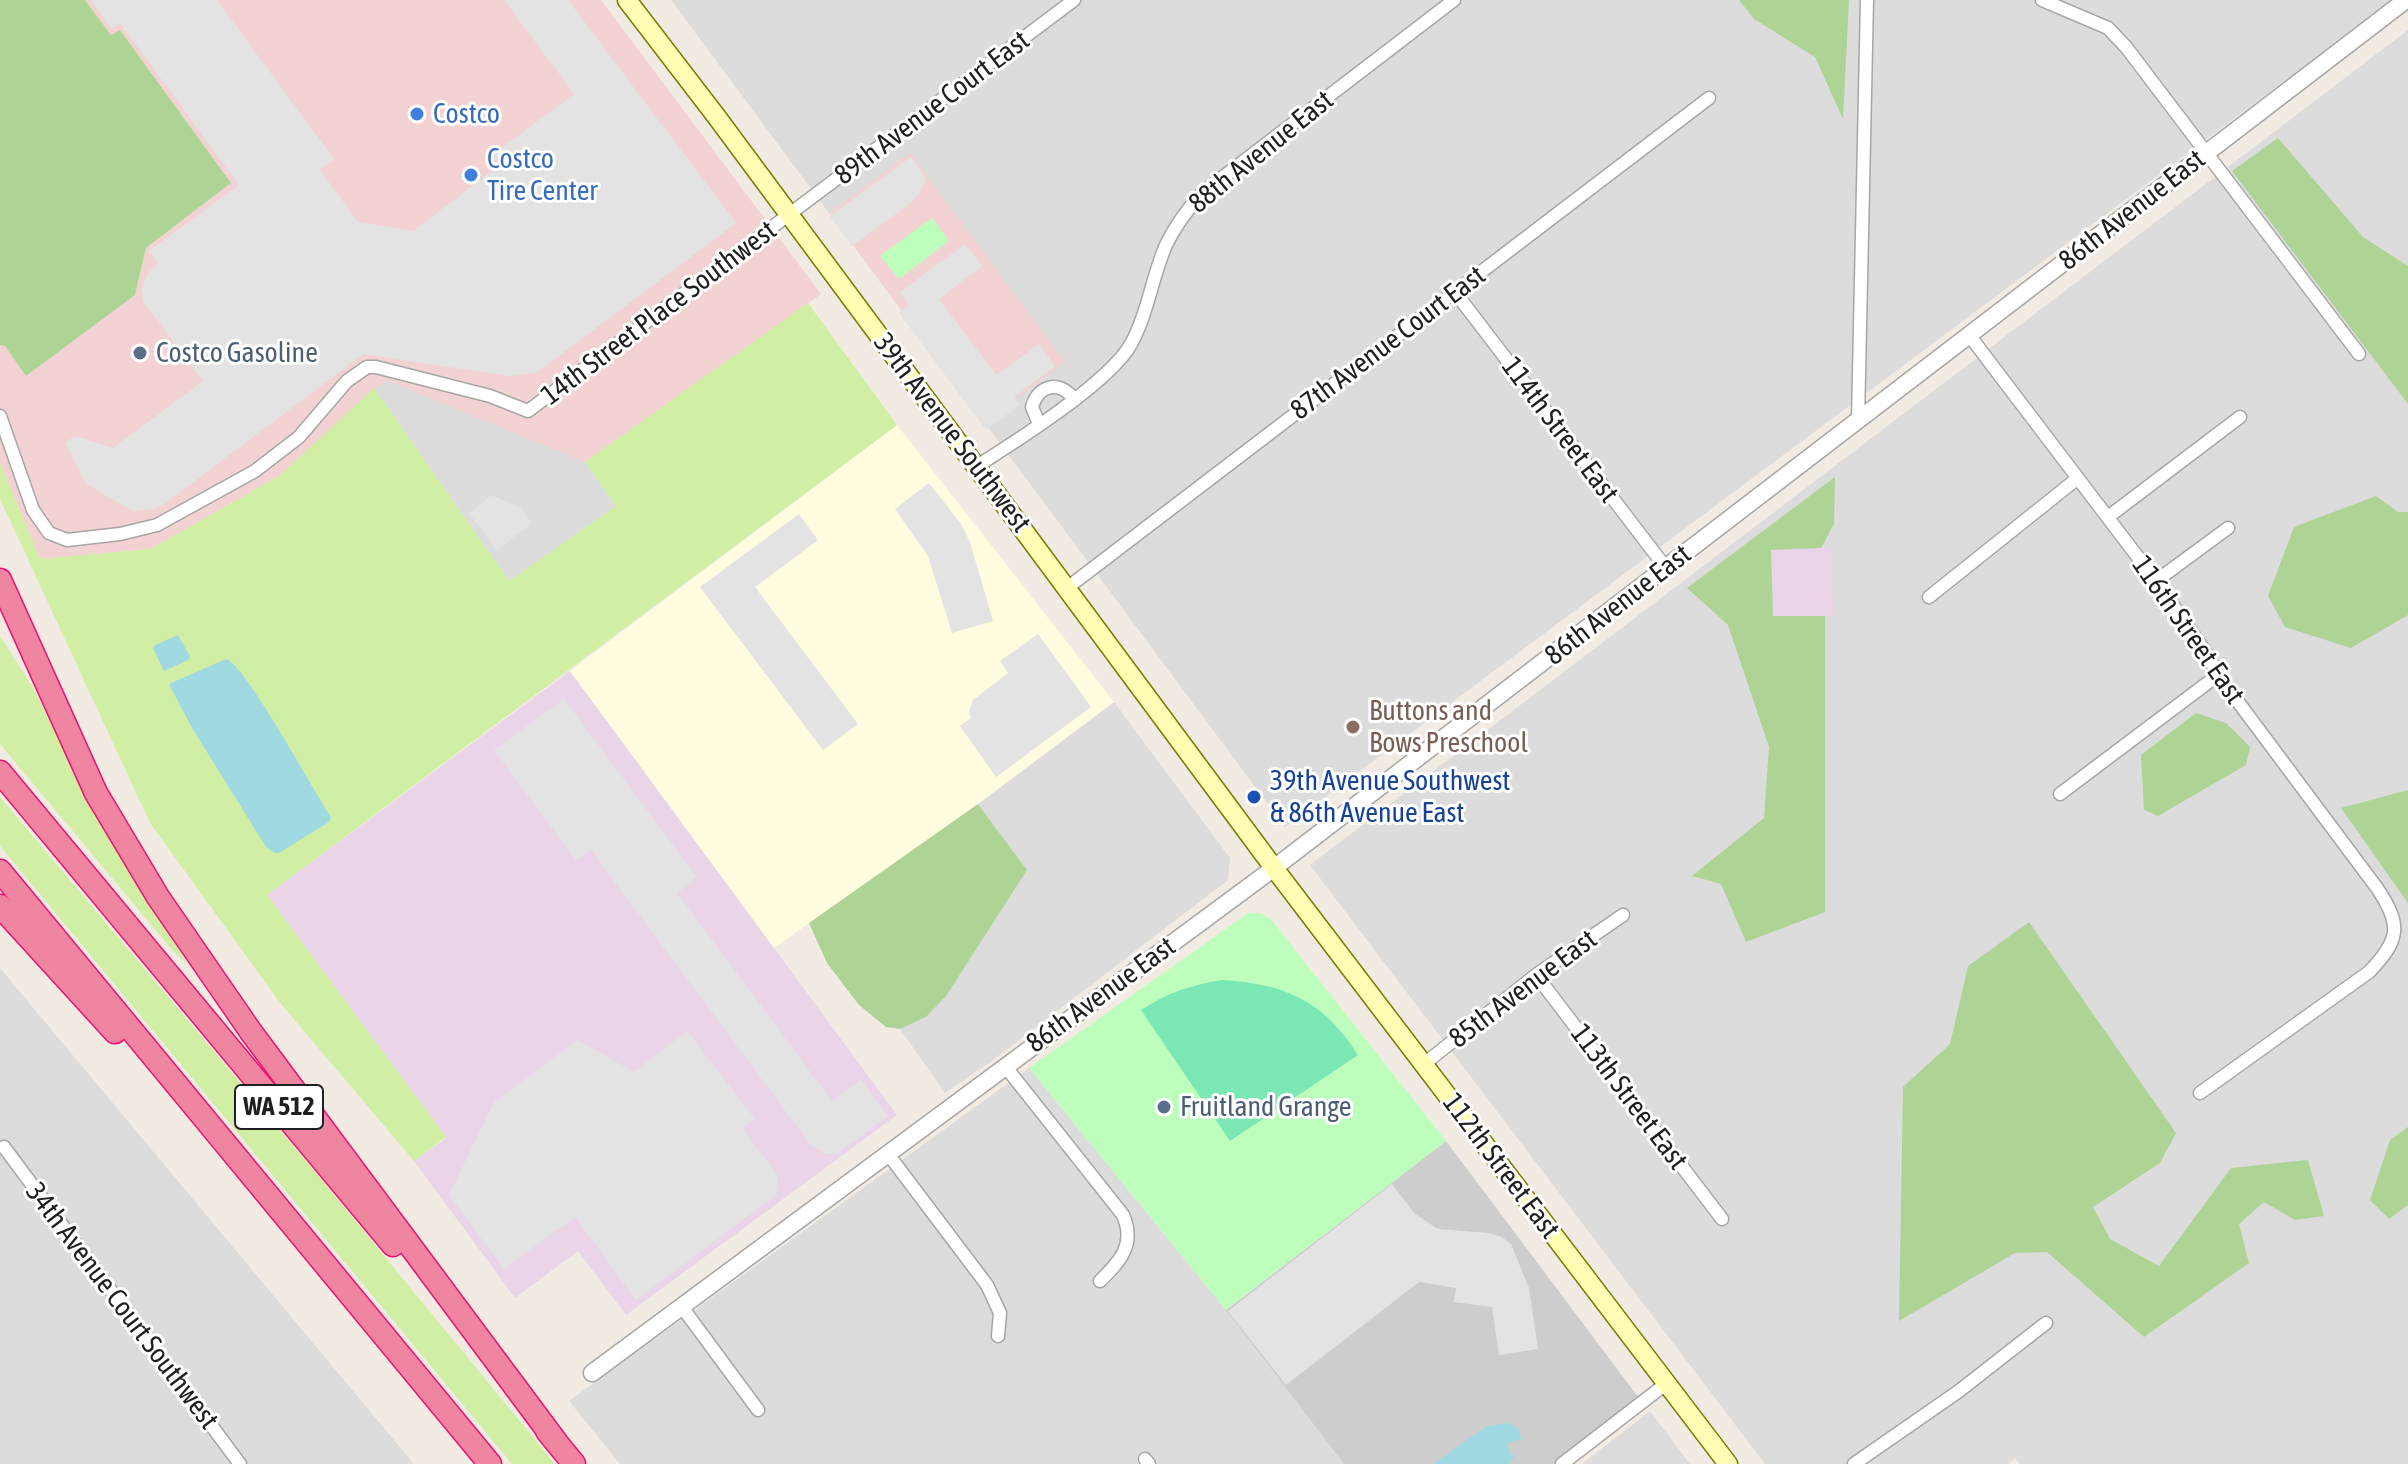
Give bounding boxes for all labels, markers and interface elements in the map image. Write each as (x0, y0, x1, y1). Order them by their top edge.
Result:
street label: 89th Avenue Court East (828, 24, 1036, 192)
street label: 88th Avenue East (1182, 84, 1340, 220)
place label: Costco (433, 97, 500, 131)
marker: Costco (408, 105, 426, 123)
place label: Costco Tire Center (487, 142, 598, 208)
street label: 86th Avenue East (2052, 143, 2212, 277)
marker: Costco Tire Center (462, 166, 480, 184)
street label: 14th Street Place Southwest (535, 214, 783, 412)
street label: 87th Avenue Court East (1284, 259, 1492, 427)
street label: 39th Avenue Southwest (866, 327, 1038, 539)
place label: Costco Gasoline (156, 336, 318, 370)
marker: Costco Gasoline (131, 344, 149, 362)
street label: 114th Street East (1494, 351, 1626, 509)
street label: 86th Avenue East (1538, 538, 1698, 672)
street label: 116th Street East (2125, 549, 2251, 711)
place label: Buttons and Bows Preschool (1369, 694, 1528, 760)
marker: Buttons and Bows Preschool (1344, 718, 1362, 736)
place label: 39th Avenue Southwest & 86th Avenue East (1270, 764, 1510, 830)
marker: 39th Avenue Southwest & 86th Avenue East (1245, 788, 1263, 806)
street label: 85th Avenue East (1443, 923, 1603, 1055)
street label: 86th Avenue East (1020, 930, 1182, 1060)
street label: 113th Street East (1563, 1018, 1695, 1176)
road number: WA 512 (235, 1085, 323, 1129)
street label: 112th Street East (1435, 1087, 1567, 1245)
place label: Fruitland Grange (1180, 1090, 1351, 1124)
marker: Fruitland Grange (1155, 1098, 1173, 1116)
street label: 34th Avenue Court Southwest (18, 1176, 226, 1436)

